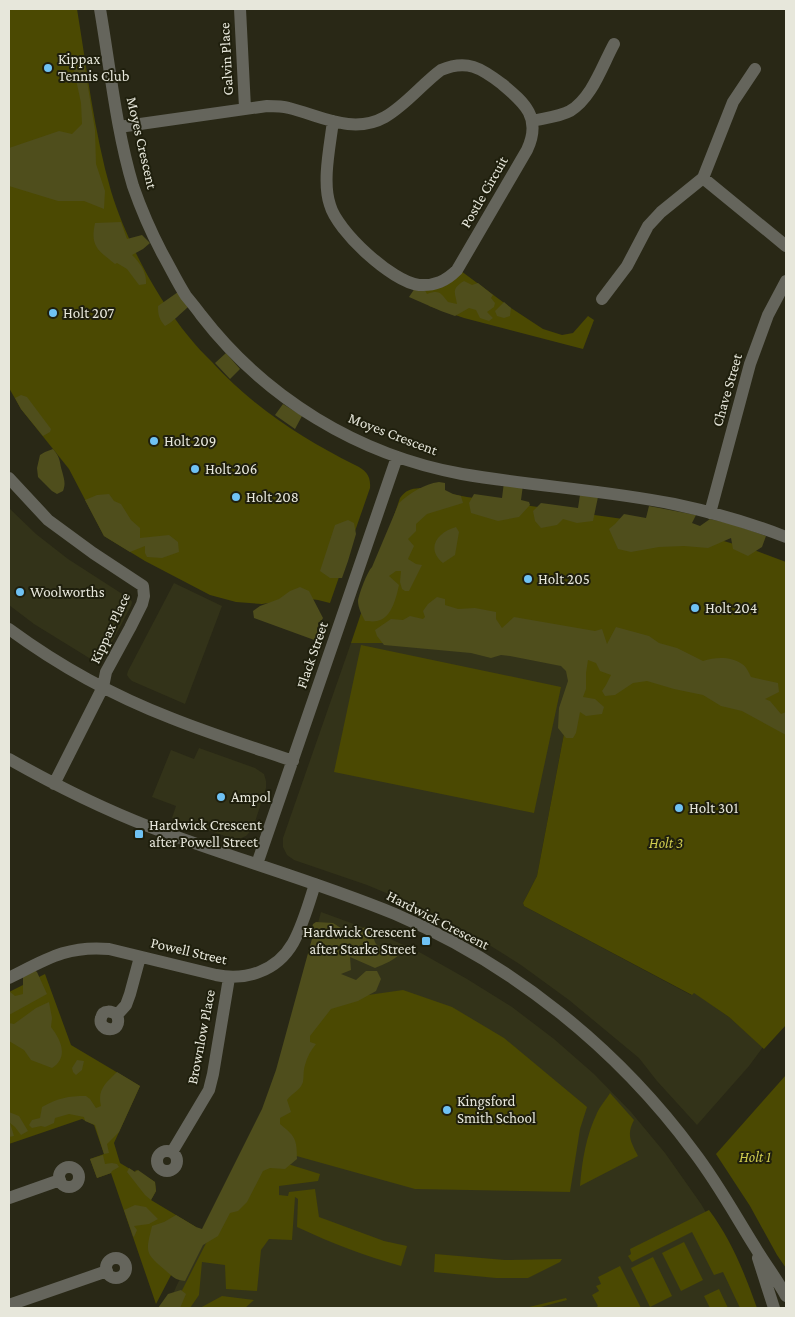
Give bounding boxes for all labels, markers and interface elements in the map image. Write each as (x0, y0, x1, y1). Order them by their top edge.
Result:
street label: Galvin Place (216, 22, 236, 96)
place label: Kippax Tennis Club (58, 51, 130, 84)
marker: Kippax Tennis Club (42, 62, 54, 74)
street label: Moyes Crescent (123, 95, 161, 192)
street label: Postle Circuit (457, 153, 511, 231)
place label: Holt 207 (63, 305, 114, 321)
marker: Holt 207 (47, 307, 59, 319)
street label: Chave Street (709, 351, 745, 428)
street label: Moyes Crescent (346, 410, 441, 460)
place label: Holt 209 (164, 433, 216, 449)
marker: Holt 209 (148, 435, 160, 447)
place label: Holt 206 (205, 461, 257, 477)
marker: Holt 206 (189, 463, 201, 475)
place label: Holt 208 (246, 489, 299, 505)
marker: Holt 208 (230, 491, 242, 503)
place label: Holt 205 (538, 571, 590, 587)
marker: Holt 205 (522, 573, 534, 585)
place label: Woolworths (30, 584, 105, 600)
marker: Woolworths (14, 586, 26, 598)
street label: Kippax Place (87, 590, 134, 666)
place label: Holt 204 (705, 600, 757, 616)
marker: Holt 204 (689, 602, 701, 614)
street label: Flack Street (293, 619, 331, 690)
place label: Ampol (231, 789, 271, 806)
marker: Ampol (215, 791, 227, 803)
place label: Holt 301 (689, 800, 739, 816)
marker: Holt 301 (673, 802, 685, 814)
place label: Hardwick Crescent after Powell Street (149, 817, 263, 850)
marker: Hardwick Crescent after Powell Street (133, 828, 145, 840)
park label: Holt 3 (649, 835, 683, 851)
street label: Hardwick Crescent (384, 887, 493, 953)
place label: Hardwick Crescent after Starke Street (303, 924, 417, 957)
street label: Powell Street (149, 934, 230, 968)
marker: Hardwick Crescent after Starke Street (420, 935, 432, 947)
street label: Brownlow Place (184, 988, 218, 1086)
place label: Kingsford Smith School (457, 1093, 536, 1126)
marker: Kingsford Smith School (441, 1104, 453, 1116)
park label: Holt 1 (739, 1149, 771, 1165)

